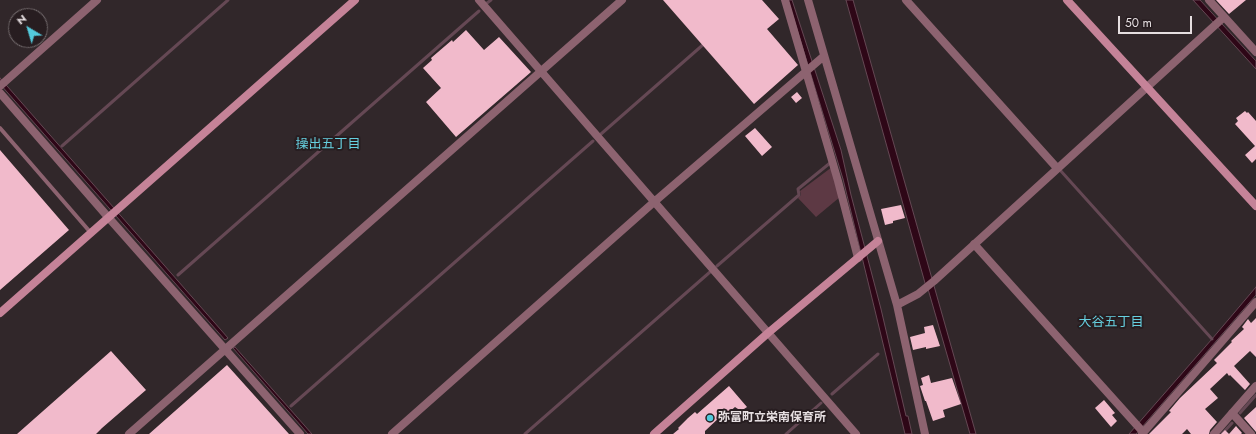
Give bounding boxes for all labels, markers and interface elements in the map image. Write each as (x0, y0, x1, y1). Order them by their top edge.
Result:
north arrow (8, 8, 48, 48)
scale bar (1120, 8, 1194, 34)
text: N (13, 10, 30, 28)
text: 50 m (1125, 14, 1152, 32)
district label: 操出五丁目 (296, 137, 360, 153)
district label: 大谷五丁目 (1079, 315, 1143, 331)
place label: 弥富町立栄南保育所 (718, 411, 826, 425)
marker: 弥富町立栄南保育所 (705, 413, 715, 423)

